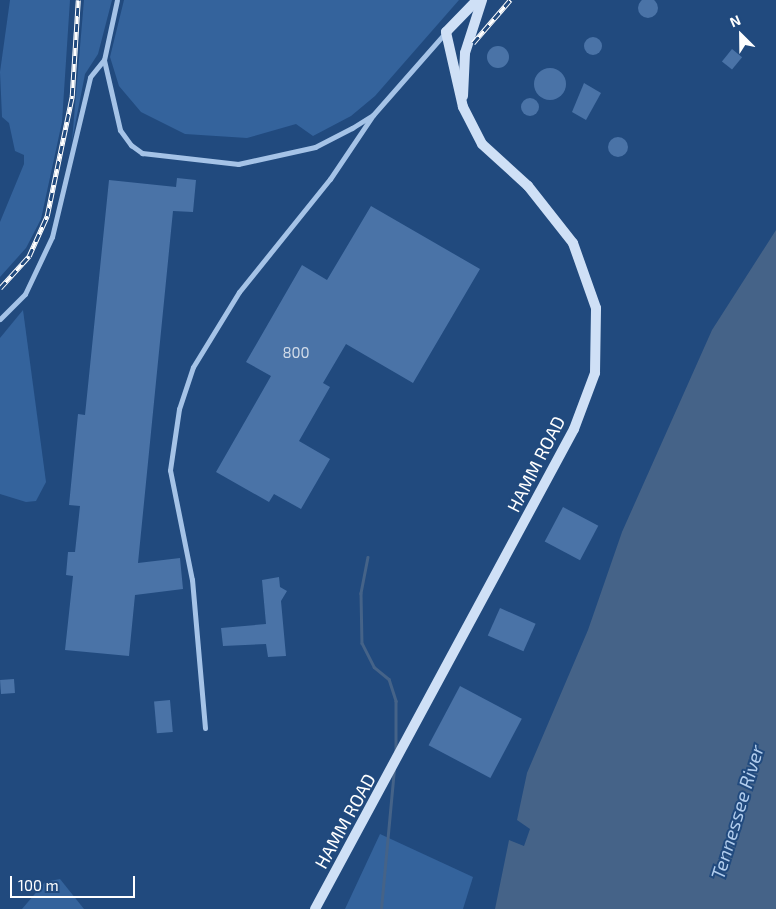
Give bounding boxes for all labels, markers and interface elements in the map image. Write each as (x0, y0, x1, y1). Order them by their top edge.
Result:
north arrow (716, 10, 766, 60)
text: N (727, 11, 743, 31)
house number: 800 (282, 344, 310, 362)
street label: HAMM ROAD (503, 412, 569, 516)
water label: Tennessee River (706, 742, 768, 882)
street label: HAMM ROAD (310, 770, 380, 872)
scale bar (12, 866, 138, 898)
text: 100 m (18, 876, 59, 894)

